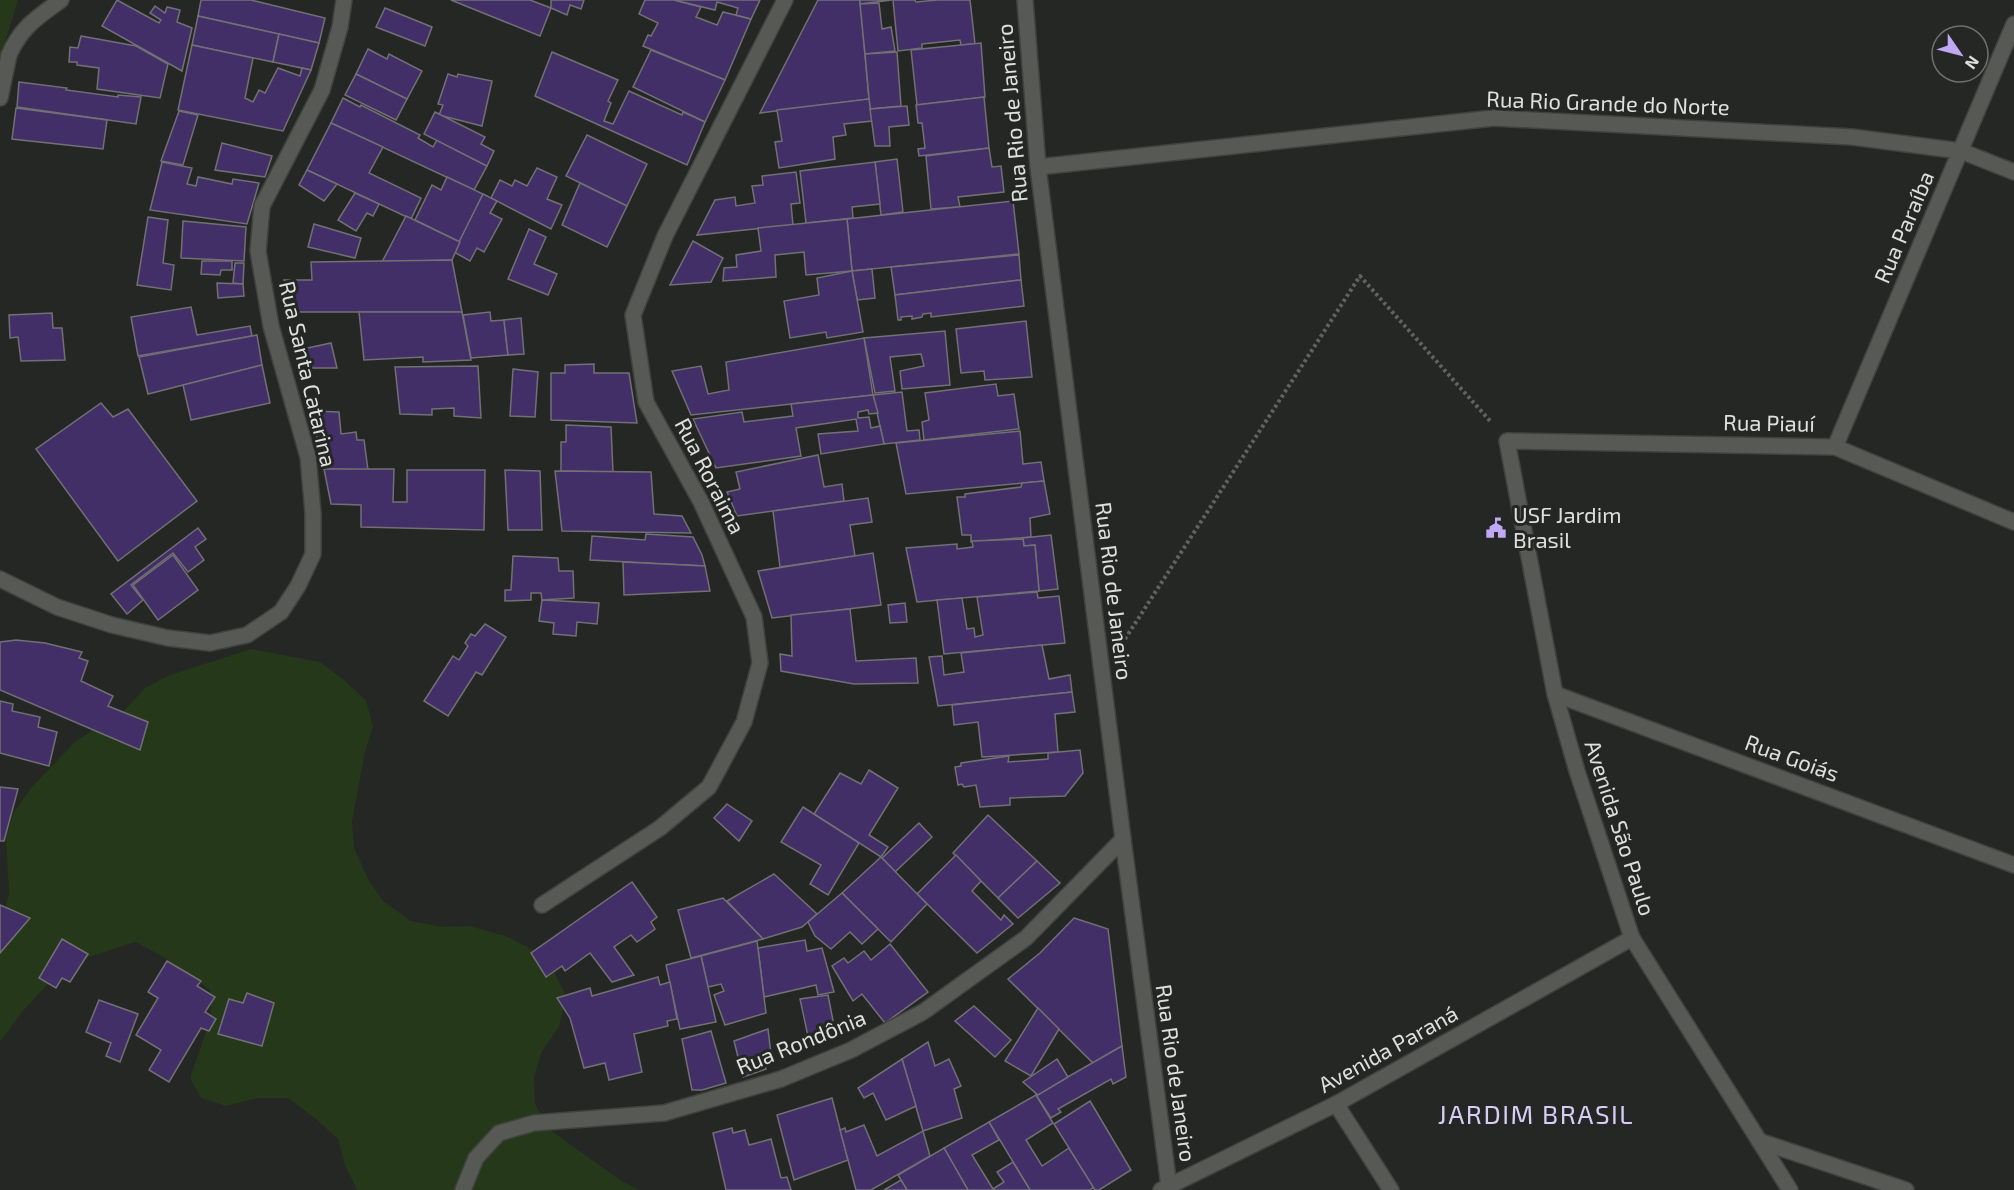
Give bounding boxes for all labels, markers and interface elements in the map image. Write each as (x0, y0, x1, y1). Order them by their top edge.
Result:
street label: Rua Rio de Janeiro (990, 23, 1032, 203)
north arrow (1930, 24, 1990, 84)
text: N (1962, 53, 1984, 73)
street label: Rua Rio Grande do Norte (1486, 85, 1730, 119)
street label: Rua Paraíba (1868, 167, 1938, 287)
street label: Rua Santa Catarina (275, 278, 343, 469)
street label: Rua Piauí (1723, 408, 1817, 436)
street label: Rua Roraima (671, 413, 751, 538)
street label: Rua Rio de Janeiro (1091, 500, 1139, 681)
place label: USF Jardim Brasil (1513, 501, 1621, 552)
public building icon: USF Jardim Brasil (1484, 516, 1508, 540)
street label: Rua Goiás (1742, 728, 1843, 786)
street label: Avenida São Paulo (1580, 737, 1662, 919)
street label: Rua Rio de Janeiro (1152, 982, 1202, 1163)
street label: Avenida Paraná (1313, 999, 1462, 1097)
street label: Rua Rondônia (732, 1003, 869, 1079)
district label: JARDIM BRASIL (1438, 1098, 1634, 1129)

